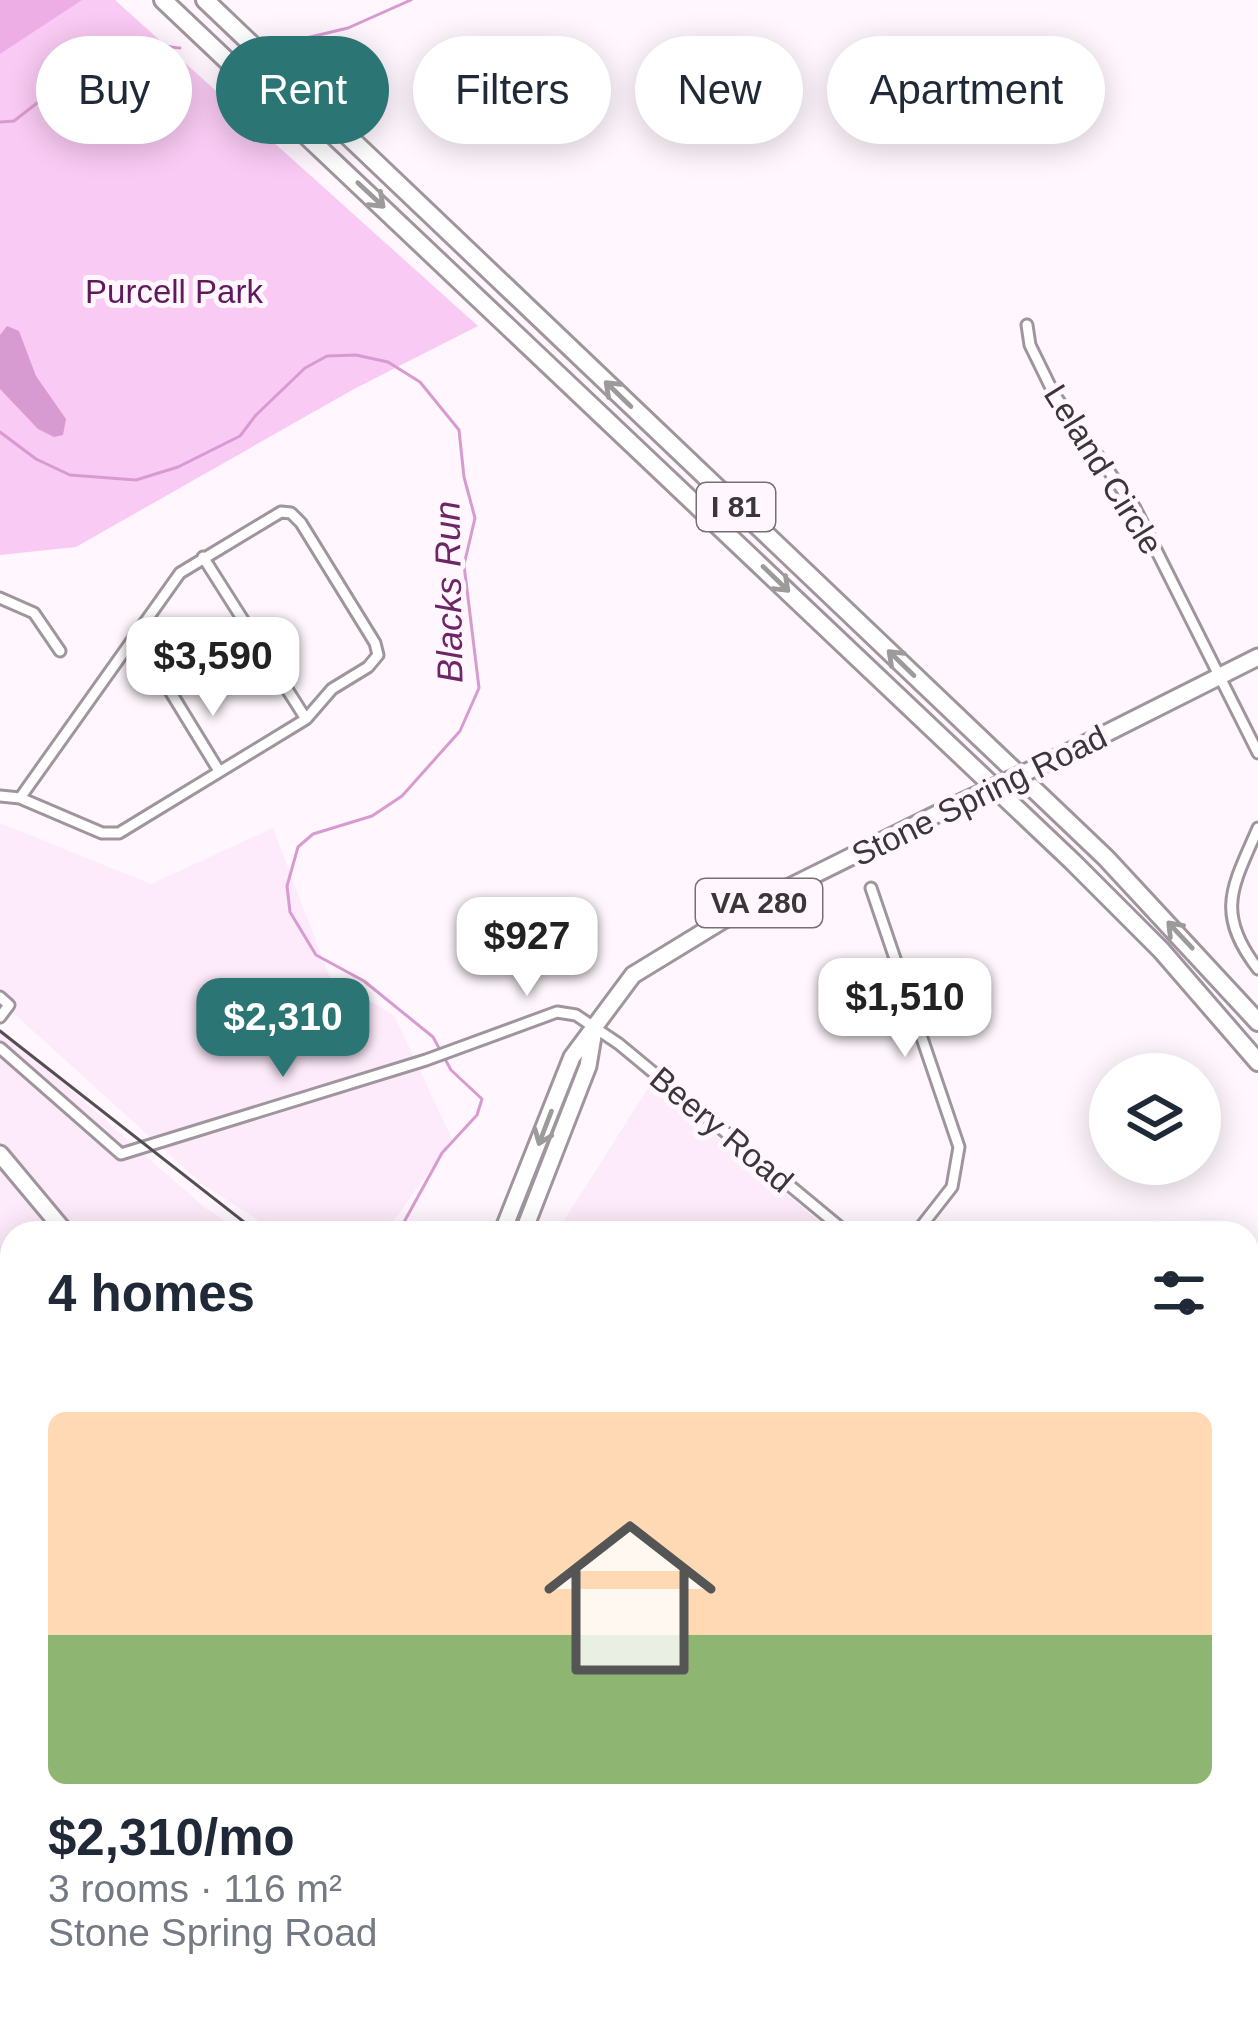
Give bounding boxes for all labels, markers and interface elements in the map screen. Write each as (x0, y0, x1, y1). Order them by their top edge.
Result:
chip: Buy (36, 36, 192, 144)
chip: Rent (216, 36, 389, 144)
chip: Filters (413, 36, 611, 144)
chip: New (635, 36, 803, 144)
chip: Apartment (827, 36, 1105, 144)
one-way arrow (355, 181, 385, 209)
park label: Purcell Park (85, 273, 263, 310)
street label: Leland Circle (1037, 378, 1170, 561)
one-way arrow (604, 381, 633, 409)
road number: I 81 (697, 483, 775, 531)
water label: Blacks Run (426, 501, 471, 683)
one-way arrow (761, 565, 790, 593)
pin: $3,590 (115, 617, 311, 719)
text: $3,590 (153, 634, 273, 677)
one-way arrow (886, 649, 916, 677)
street label: Stone Spring Road (846, 718, 1113, 873)
road number: VA 280 (696, 879, 822, 927)
pin: $927 (456, 897, 598, 999)
text: $927 (484, 914, 570, 957)
one-way arrow (1167, 920, 1195, 950)
pin: $1,510 (807, 958, 1003, 1060)
text: $1,510 (845, 975, 965, 1018)
pin: $2,310 (185, 978, 381, 1080)
text: $2,310 (223, 995, 343, 1038)
map controls (1089, 1053, 1221, 1185)
button: layers (1089, 1053, 1221, 1185)
street label: Beery Road (643, 1059, 800, 1200)
one-way arrow (532, 1108, 554, 1145)
icon: filters (1146, 1260, 1212, 1326)
text: 4 homes (48, 1265, 255, 1322)
icon: home (522, 1490, 738, 1706)
text: $2,310/mo (48, 1809, 295, 1866)
text: 3 rooms · 116 m² (48, 1867, 342, 1910)
text: Stone Spring Road (48, 1911, 378, 1954)

